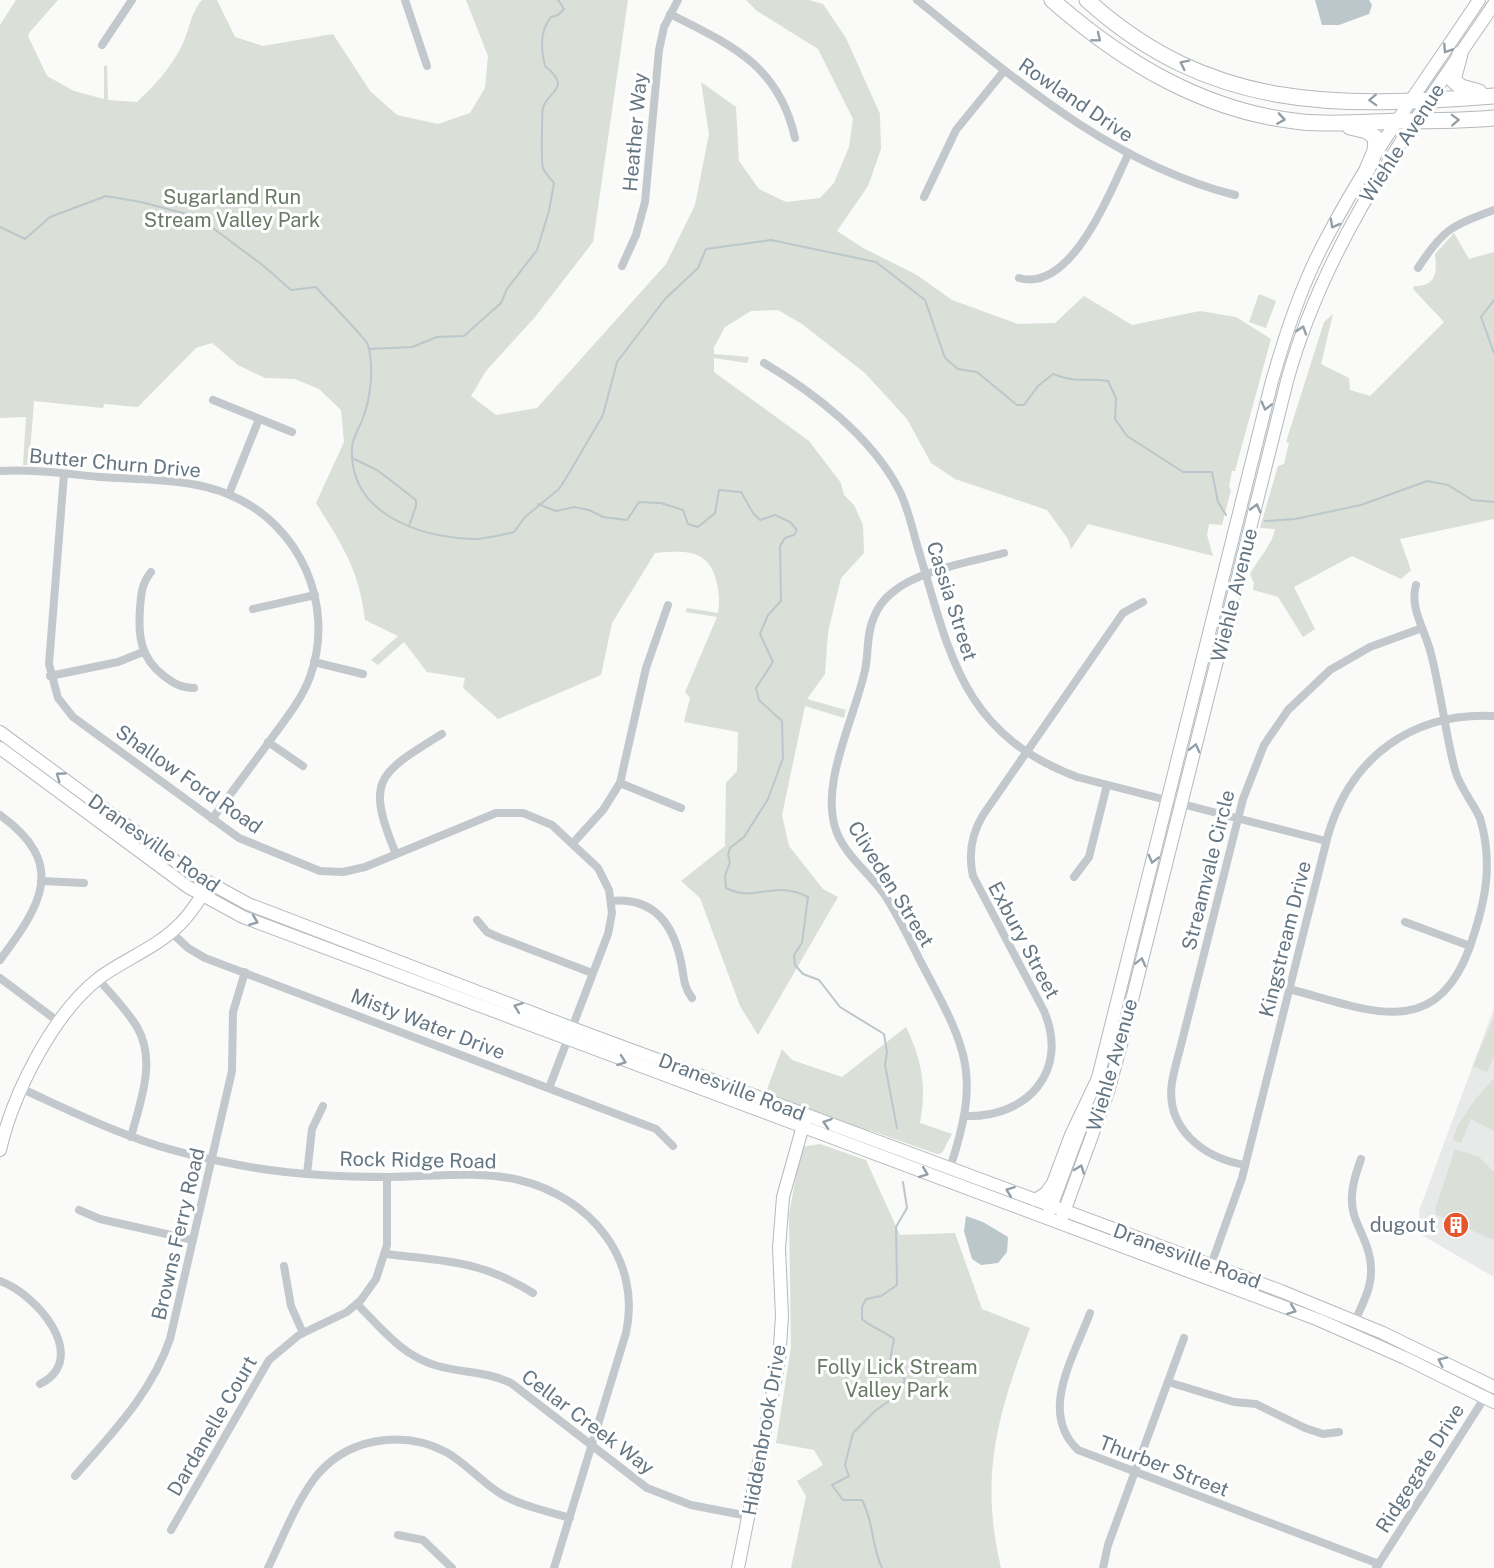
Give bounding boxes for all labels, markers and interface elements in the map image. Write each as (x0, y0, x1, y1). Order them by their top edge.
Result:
one-way arrow (1090, 30, 1101, 41)
one-way arrow (1443, 42, 1454, 53)
street label: Rowland Drive (1014, 53, 1138, 147)
one-way arrow (1179, 59, 1190, 71)
street label: Heather Way (618, 71, 652, 193)
street label: Wiehle Avenue (1355, 79, 1449, 207)
one-way arrow (1368, 94, 1377, 107)
one-way arrow (1276, 112, 1285, 124)
one-way arrow (1451, 114, 1460, 126)
park label: Sugarland Run Stream Valley Park (144, 185, 320, 232)
one-way arrow (1330, 218, 1341, 228)
one-way arrow (1295, 325, 1308, 336)
one-way arrow (1261, 400, 1273, 411)
street label: Butter Churn Drive (28, 444, 202, 482)
one-way arrow (1248, 503, 1261, 513)
street label: Wiehle Avenue (1206, 526, 1262, 664)
street label: Cassia Street (921, 538, 983, 664)
street label: Shallow Ford Road (111, 719, 267, 839)
one-way arrow (1188, 743, 1200, 754)
one-way arrow (55, 772, 66, 783)
street label: Streamvale Circle (1176, 787, 1240, 953)
street label: Dranesville Road (84, 789, 224, 897)
street label: Cliveden Street (843, 817, 939, 951)
one-way arrow (1147, 853, 1160, 863)
street label: Kingstream Drive (1254, 858, 1316, 1020)
street label: Exbury Street (983, 877, 1065, 1003)
one-way arrow (248, 914, 259, 926)
one-way arrow (1134, 957, 1147, 967)
street label: Misty Water Drive (347, 983, 509, 1065)
street label: Wiehle Avenue (1082, 996, 1142, 1134)
one-way arrow (513, 1002, 523, 1015)
street label: Dranesville Road (655, 1048, 809, 1126)
one-way arrow (616, 1053, 627, 1066)
one-way arrow (822, 1118, 833, 1131)
street label: Browns Ferry Road (147, 1146, 209, 1322)
street label: Rock Ridge Road (339, 1147, 497, 1173)
one-way arrow (1073, 1164, 1085, 1175)
one-way arrow (918, 1165, 928, 1178)
one-way arrow (1005, 1185, 1016, 1198)
building icon: dugout (1441, 1210, 1471, 1240)
place label: dugout (1370, 1213, 1436, 1237)
street label: Dranesville Road (1110, 1218, 1264, 1294)
one-way arrow (1286, 1303, 1297, 1315)
street label: Hiddenbrook Drive (737, 1343, 791, 1517)
street label: Dardanelle Court (162, 1352, 262, 1500)
park label: Folly Lick Stream Valley Park (816, 1355, 978, 1402)
one-way arrow (1437, 1356, 1448, 1368)
street label: Cellar Creek Way (517, 1364, 659, 1480)
street label: Ridgegate Drive (1371, 1399, 1469, 1537)
street label: Thurber Street (1096, 1430, 1232, 1502)

